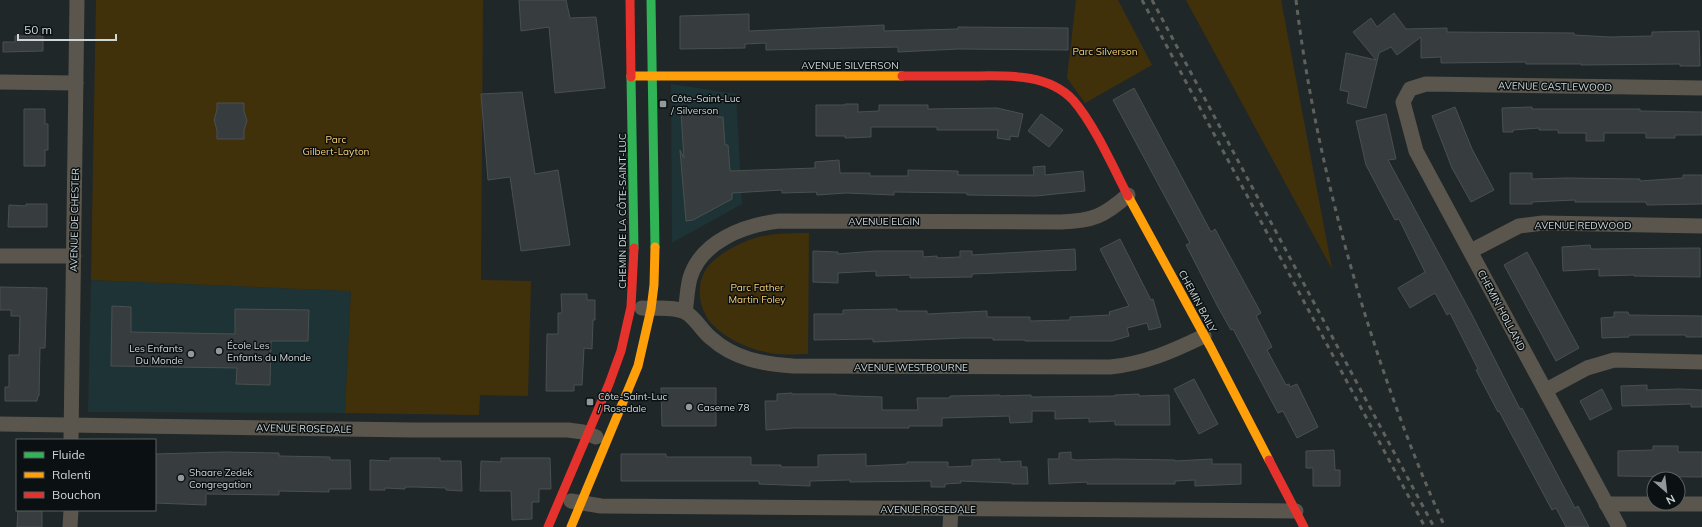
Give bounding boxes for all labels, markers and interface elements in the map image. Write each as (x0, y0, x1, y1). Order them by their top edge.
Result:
scale bar (18, 16, 116, 42)
text: 50 m (24, 22, 52, 37)
park label: Parc Silverson (1072, 45, 1138, 58)
street label: AVENUE SILVERSON (801, 59, 899, 72)
street label: AVENUE CASTLEWOOD (1498, 79, 1612, 94)
place label: Côte-Saint-Luc / Silverson (670, 92, 741, 117)
marker: Côte-Saint-Luc / Silverson (658, 99, 668, 109)
park label: Parc Gilbert-Layton (303, 133, 370, 158)
street label: CHEMIN DE LA CÔTE-SAINT-LUC (616, 133, 629, 289)
street label: AVENUE DE CHESTER (67, 168, 82, 272)
street label: AVENUE ELGIN (848, 215, 920, 228)
street label: AVENUE REDWOOD (1535, 219, 1631, 232)
street label: CHEMIN HOLLAND (1475, 267, 1528, 353)
street label: CHEMIN BAILY (1176, 268, 1220, 335)
park label: Parc Father Martin Foley (728, 281, 786, 306)
place label: École Les Enfants du Monde (227, 339, 311, 364)
place label: Les Enfants Du Monde (129, 342, 183, 367)
marker: École Les Enfants du Monde (214, 346, 224, 356)
marker: Les Enfants Du Monde (186, 349, 196, 359)
street label: AVENUE WESTBOURNE (854, 361, 968, 374)
place label: Côte-Saint-Luc / Rosedale (597, 390, 668, 415)
marker: Côte-Saint-Luc / Rosedale (585, 397, 595, 407)
place label: Caserne 78 (697, 401, 750, 414)
marker: Caserne 78 (684, 402, 694, 412)
street label: AVENUE ROSEDALE (256, 421, 352, 436)
legend (16, 439, 156, 511)
text: Fluide (52, 447, 85, 462)
place label: Shaare Zedek Congregation (189, 466, 253, 491)
text: Ralenti (52, 467, 91, 482)
north arrow (1646, 471, 1686, 511)
marker: Shaare Zedek Congregation (176, 473, 186, 483)
text: Bouchon (52, 487, 101, 502)
text: N (1664, 492, 1678, 508)
street label: AVENUE ROSEDALE (880, 503, 976, 516)

